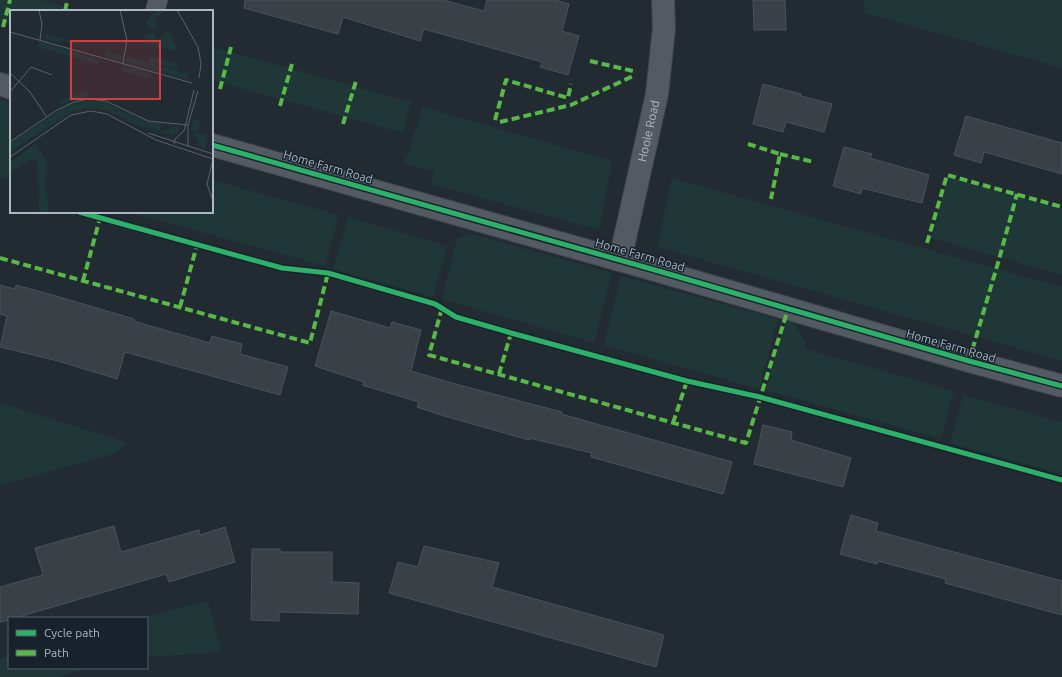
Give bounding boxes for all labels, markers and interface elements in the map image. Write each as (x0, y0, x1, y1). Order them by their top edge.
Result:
inset map (10, 10, 213, 213)
street label: Hoole Road (635, 99, 661, 163)
street label: Home Farm Road (282, 148, 374, 186)
street label: Home Farm Road (594, 236, 686, 274)
street label: Home Farm Road (905, 327, 997, 365)
legend (8, 617, 148, 669)
text: Cycle path (44, 626, 100, 639)
text: Path (44, 646, 69, 659)

